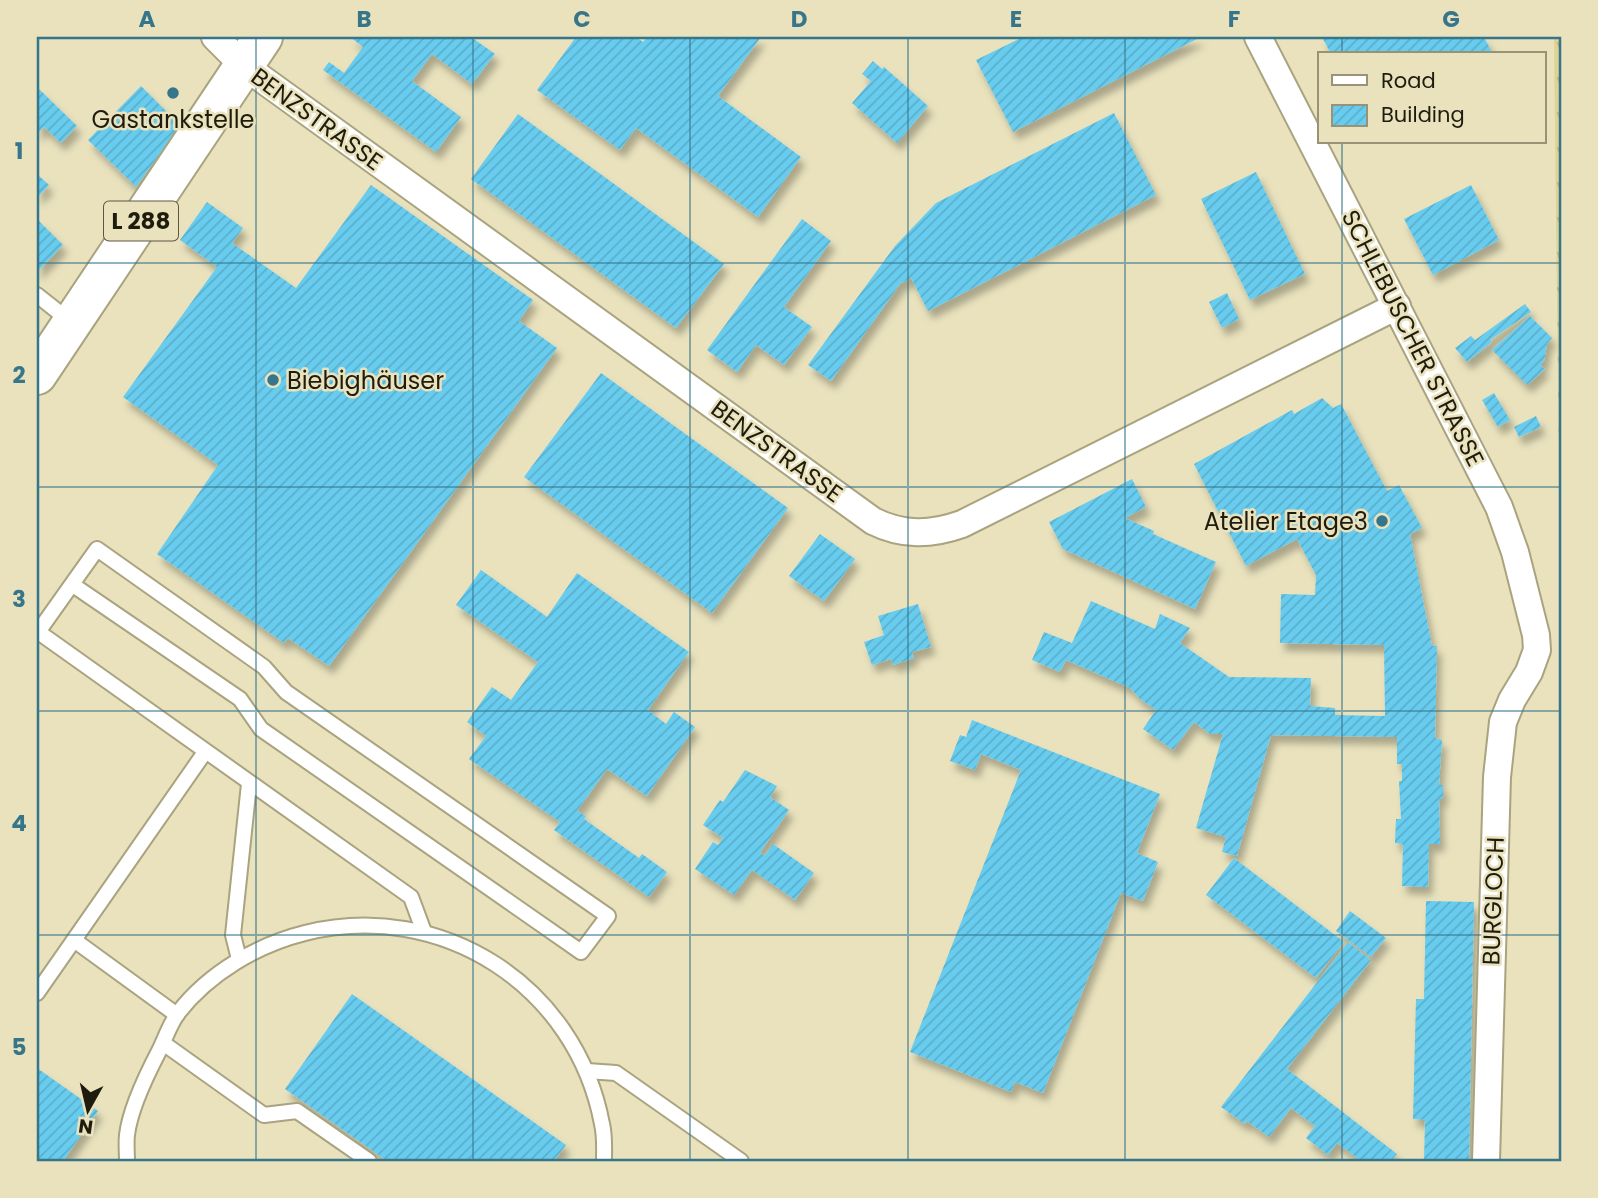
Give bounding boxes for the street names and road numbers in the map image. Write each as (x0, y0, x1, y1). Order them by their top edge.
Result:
street label: BENZSTRASSE (245, 60, 389, 178)
road number: L 288 (104, 202, 178, 241)
street label: SCHLEBUSCHER STRASSE (1334, 204, 1492, 472)
street label: BENZSTRASSE (705, 392, 849, 510)
street label: BURGLOCH (1474, 836, 1512, 966)

